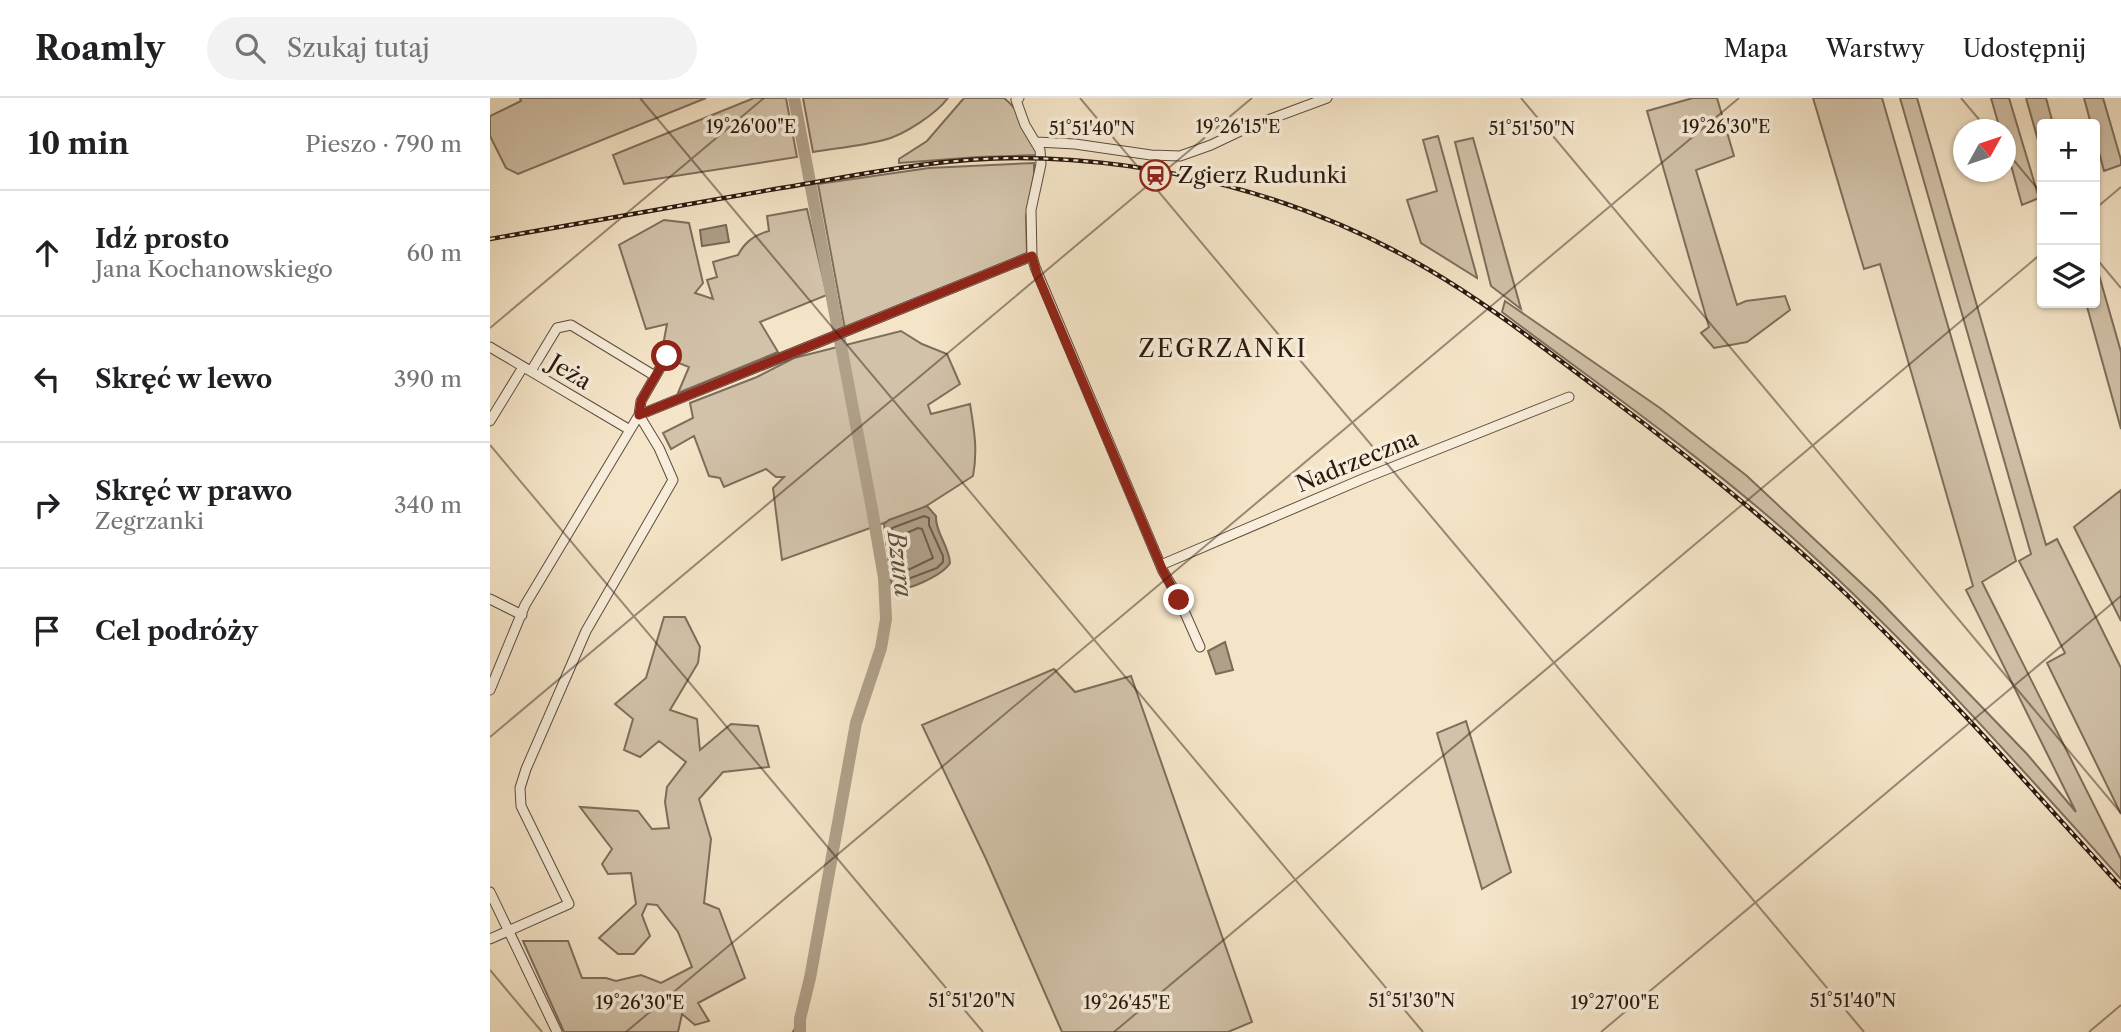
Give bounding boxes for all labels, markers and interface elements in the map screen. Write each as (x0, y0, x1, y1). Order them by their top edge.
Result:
search box (207, 17, 697, 80)
text: Roamly (35, 28, 165, 69)
icon: search (231, 29, 269, 67)
text: Szukaj tutaj (287, 32, 430, 64)
text: Mapa (1724, 34, 1788, 63)
text: Warstwy (1826, 34, 1925, 63)
text: Udostępnij (1963, 34, 2086, 63)
text: 19°26'00"E (706, 116, 796, 138)
text: 19°26'15"E (1196, 116, 1280, 138)
text: 19°26'30"E (1682, 116, 1770, 138)
text: 51°51'40"N (1049, 118, 1135, 140)
text: 51°51'50"N (1489, 118, 1576, 140)
north arrow (1953, 119, 2016, 182)
map controls (2037, 119, 2100, 308)
button: + (2037, 119, 2100, 182)
text: 10 min (28, 125, 129, 162)
text: Pieszo · 790 m (305, 130, 462, 158)
station icon: Zgierz Rudunki (1138, 158, 1172, 192)
place label: Zgierz Rudunki (1178, 161, 1347, 189)
button: − (2037, 182, 2100, 245)
text: Idź prosto (95, 223, 229, 255)
icon: ahead (28, 234, 66, 272)
text: 60 m (406, 239, 462, 267)
button: layers (2037, 245, 2100, 308)
text: Jana Kochanowskiego (95, 255, 333, 283)
district label: ZEGRZANKI (1138, 334, 1308, 363)
route start (651, 340, 682, 371)
street label: Jeża (541, 347, 597, 396)
icon: left (28, 360, 66, 398)
text: Skręć w lewo (95, 363, 272, 395)
text: 390 m (394, 365, 462, 393)
street label: Nadrzeczna (1292, 423, 1423, 498)
text: Skręć w prawo (95, 475, 292, 507)
icon: right (28, 486, 66, 524)
text: 340 m (394, 491, 462, 519)
text: Zegrzanki (95, 507, 204, 535)
water label: Bzura (881, 527, 918, 599)
route end (1163, 584, 1194, 615)
icon: arrive (28, 612, 66, 650)
text: Cel podróży (95, 615, 258, 647)
text: 51°51'20"N (928, 990, 1016, 1012)
text: 51°51'30"N (1369, 990, 1456, 1012)
text: 51°51'40"N (1810, 990, 1896, 1012)
text: 19°26'30"E (596, 992, 684, 1014)
text: 19°26'45"E (1084, 992, 1170, 1014)
text: 19°27'00"E (1570, 992, 1660, 1014)

